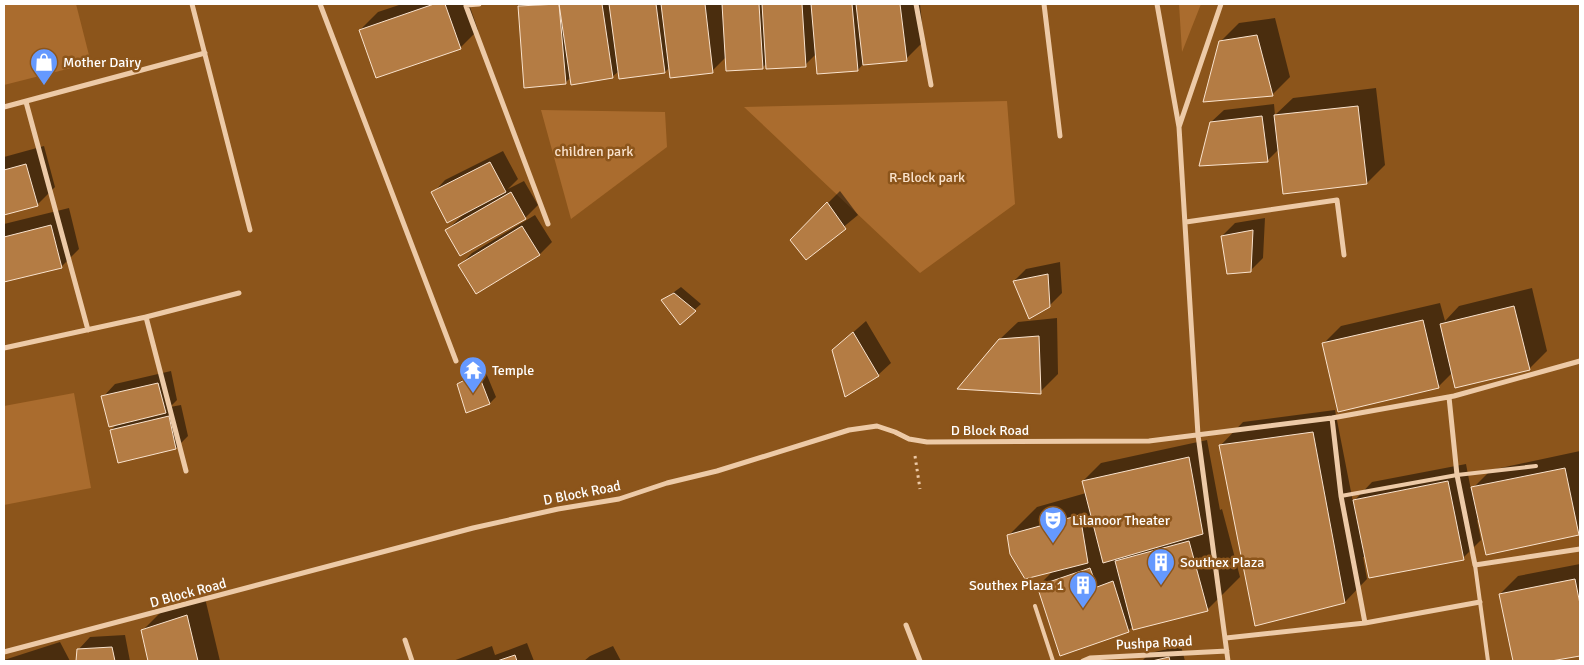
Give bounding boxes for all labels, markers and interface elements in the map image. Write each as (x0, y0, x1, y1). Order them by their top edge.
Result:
shop icon: Mother Dairy (29, 47, 59, 86)
place label: Mother Dairy (63, 54, 142, 71)
park label: children park (555, 143, 633, 160)
park label: R-Block park (889, 169, 965, 186)
temple icon: Temple (458, 355, 488, 394)
place label: Temple (492, 362, 534, 379)
street label: D Block Road (951, 422, 1029, 439)
street label: D Block Road (542, 477, 622, 509)
theatre icon: Lilanoor Theater (1038, 505, 1068, 544)
place label: Lilanoor Theater (1072, 512, 1171, 529)
building icon: Southex Plaza (1146, 547, 1176, 586)
place label: Southex Plaza (1180, 554, 1264, 571)
building icon: Southex Plaza 1 (1068, 570, 1098, 609)
street label: D Block Road (148, 575, 228, 611)
place label: Southex Plaza 1 (969, 577, 1064, 594)
street label: Pushpa Road (1115, 633, 1193, 653)

